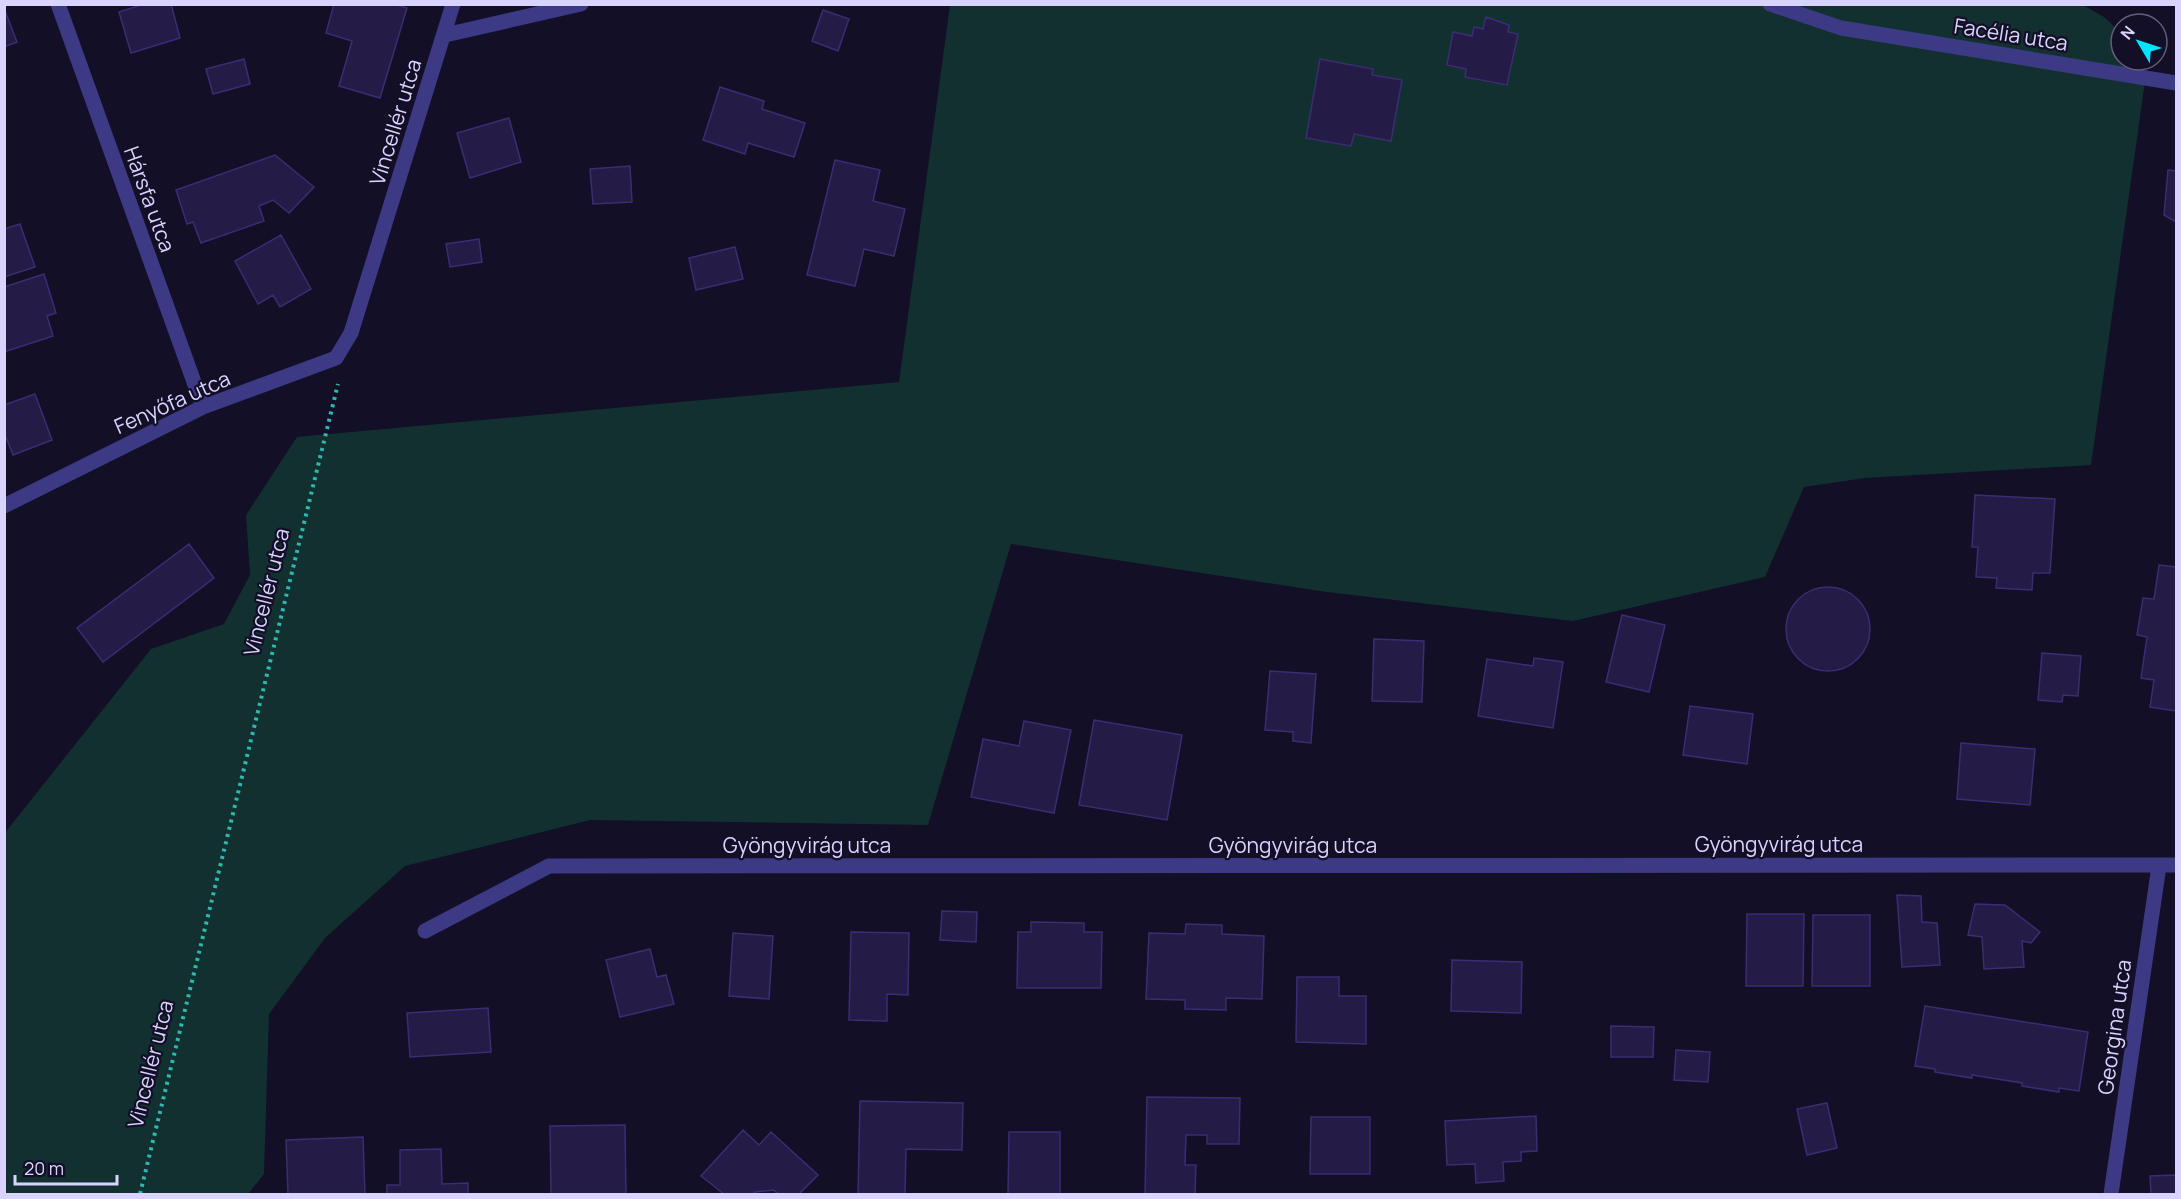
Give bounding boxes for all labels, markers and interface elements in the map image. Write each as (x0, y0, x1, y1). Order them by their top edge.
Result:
street label: Facélia utca (1952, 11, 2070, 57)
north arrow (2109, 12, 2169, 72)
text: N (2115, 21, 2140, 44)
street label: Vincellér utca (363, 55, 427, 189)
street label: Hársfa utca (118, 142, 182, 256)
street label: Fenyőfa utca (110, 364, 234, 440)
street label: Vincellér utca (237, 525, 295, 659)
street label: Gyöngyvirág utca (1695, 830, 1863, 858)
street label: Gyöngyvirág utca (723, 831, 891, 859)
street label: Gyöngyvirág utca (1209, 831, 1377, 859)
street label: Georgina utca (2091, 958, 2137, 1096)
street label: Vincellér utca (121, 997, 179, 1131)
scale bar (15, 1148, 117, 1186)
text: 20 m (24, 1156, 64, 1180)

